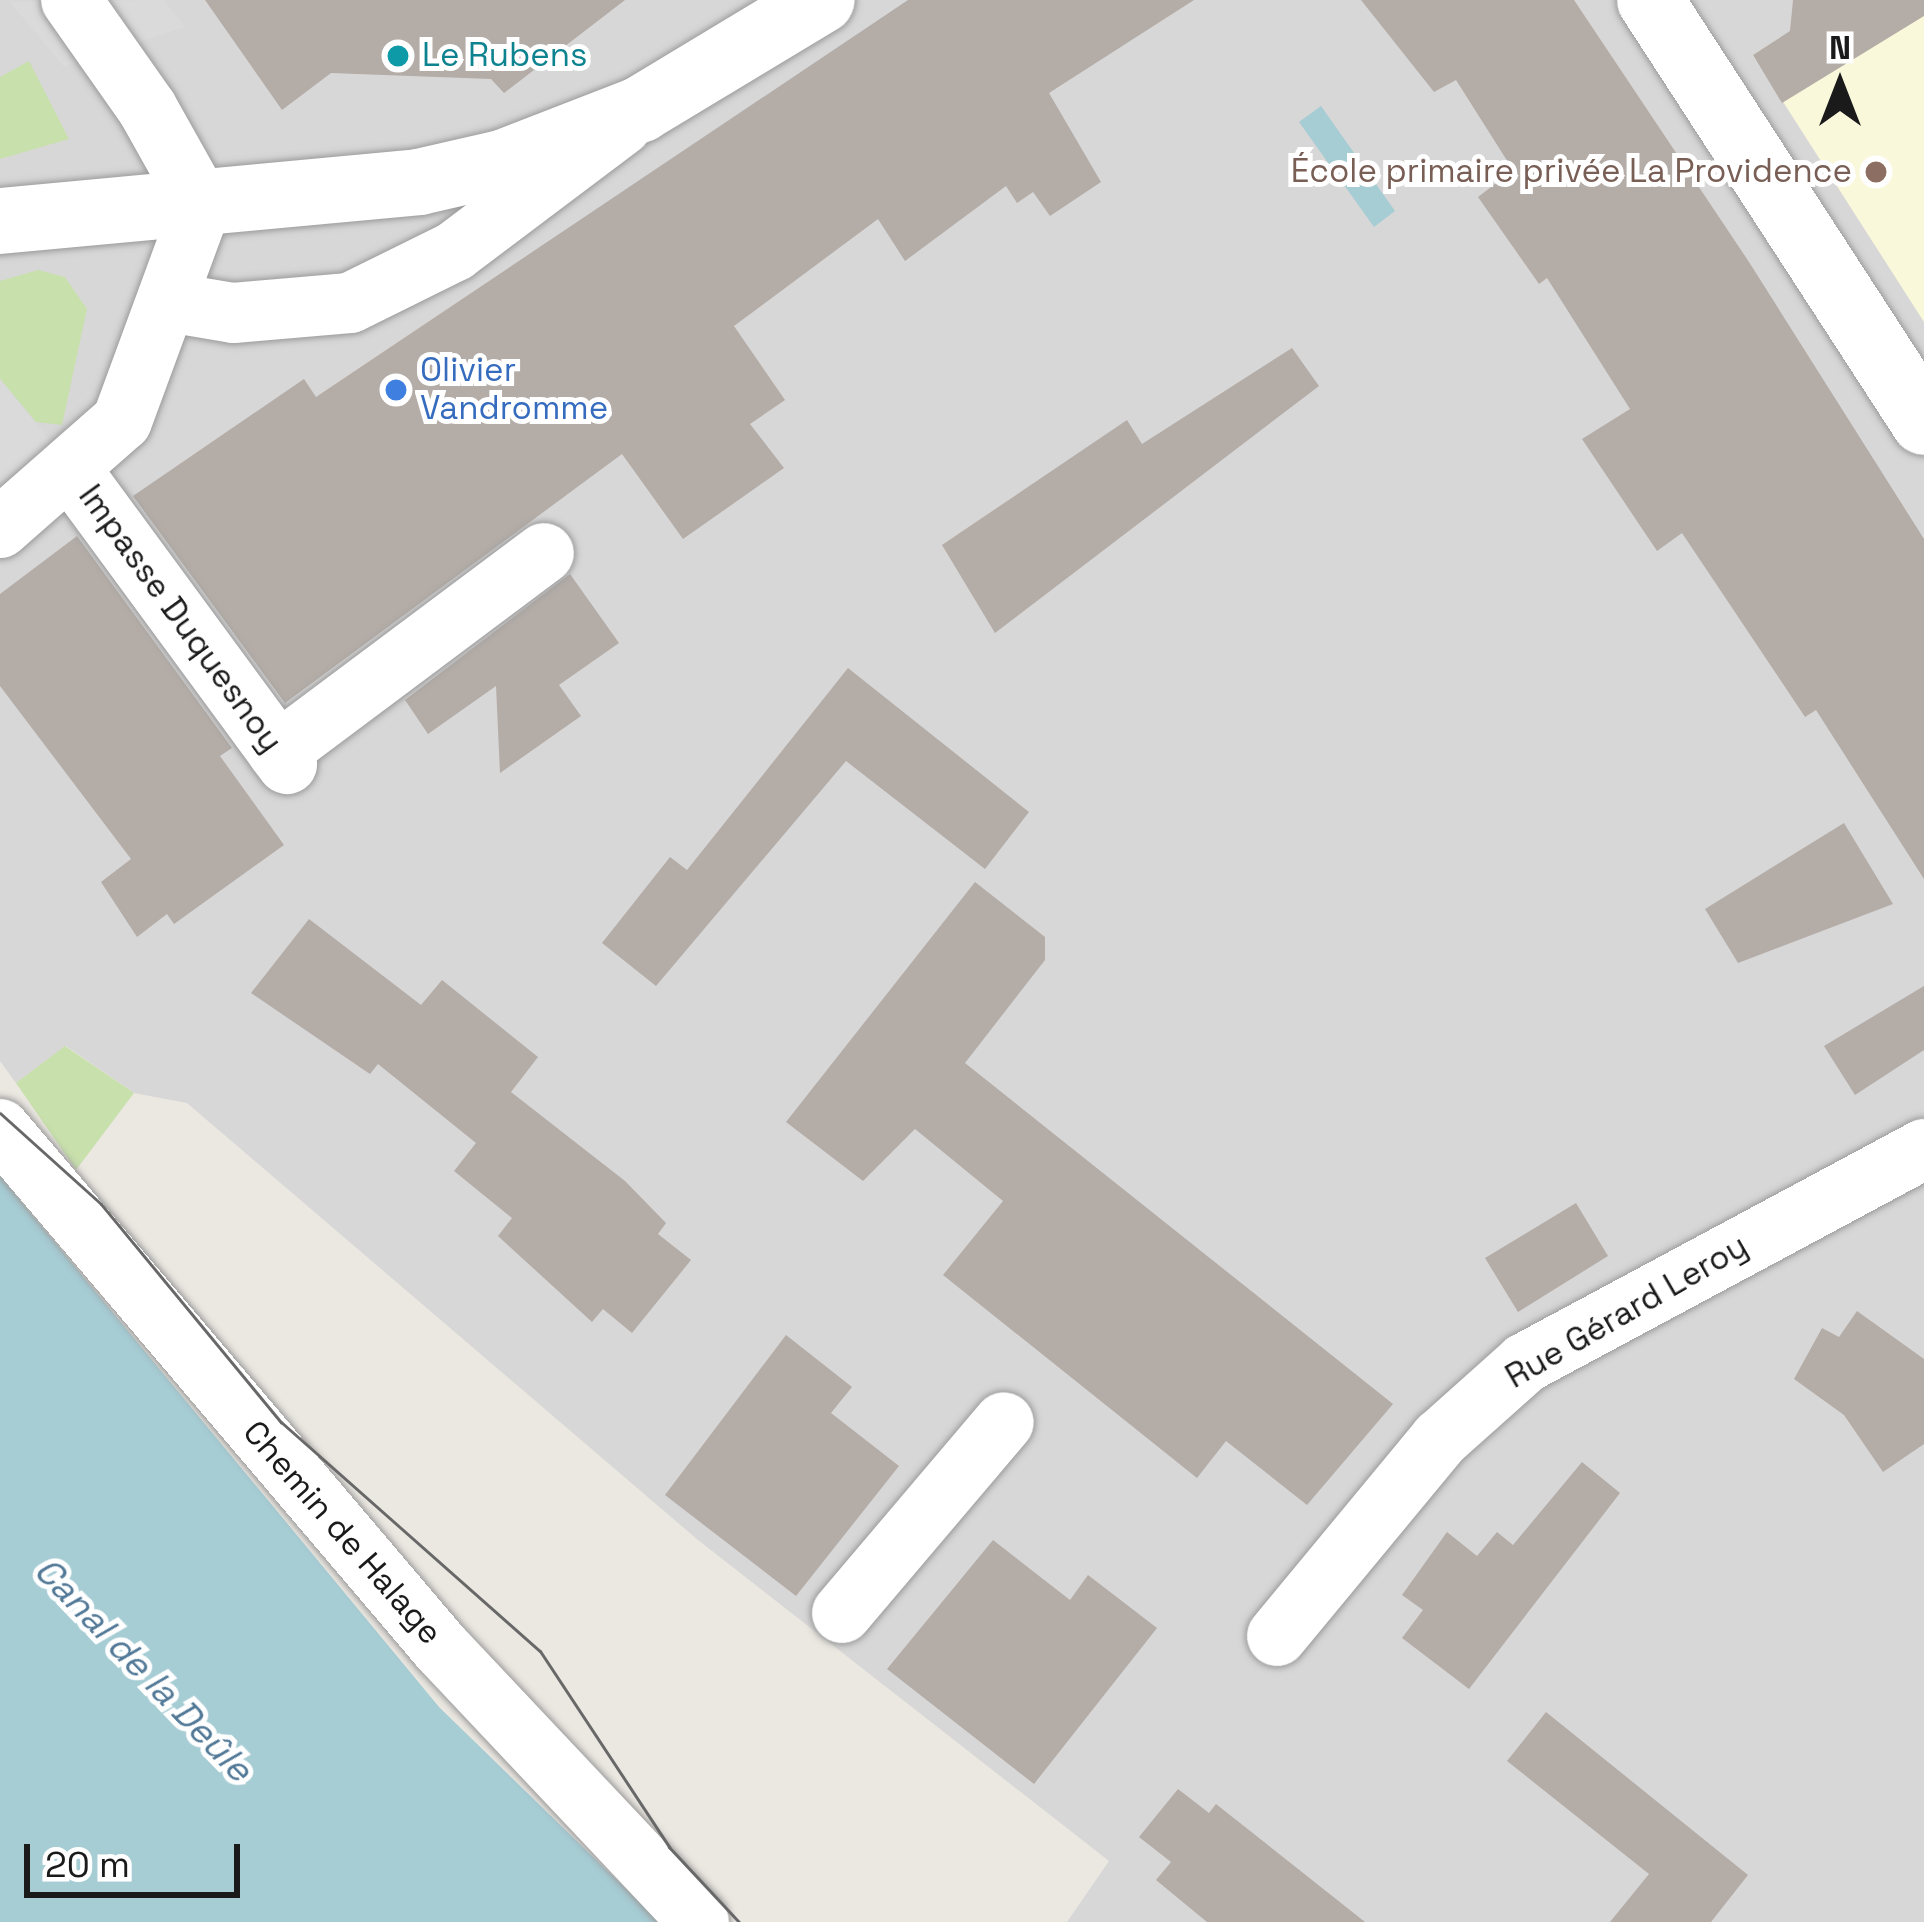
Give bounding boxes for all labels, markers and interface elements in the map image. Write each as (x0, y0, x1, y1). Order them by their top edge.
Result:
north arrow (1780, 24, 1900, 144)
text: N (1829, 27, 1851, 69)
place label: Le Rubens (422, 36, 587, 76)
marker: Le Rubens (385, 43, 411, 69)
place label: École primaire privée La Providence (1291, 152, 1852, 192)
marker: École primaire privée La Providence (1863, 159, 1889, 185)
place label: Olivier Vandromme (420, 351, 608, 429)
marker: Olivier Vandromme (383, 377, 409, 403)
street label: Impasse Duquesnoy (70, 478, 290, 760)
street label: Rue Gérard Leroy (1499, 1227, 1755, 1397)
street label: Chemin de Halage (234, 1413, 450, 1653)
water label: Canal de la Deûle (25, 1549, 261, 1791)
scale bar (30, 1820, 246, 1894)
text: 20 m (45, 1842, 130, 1888)

